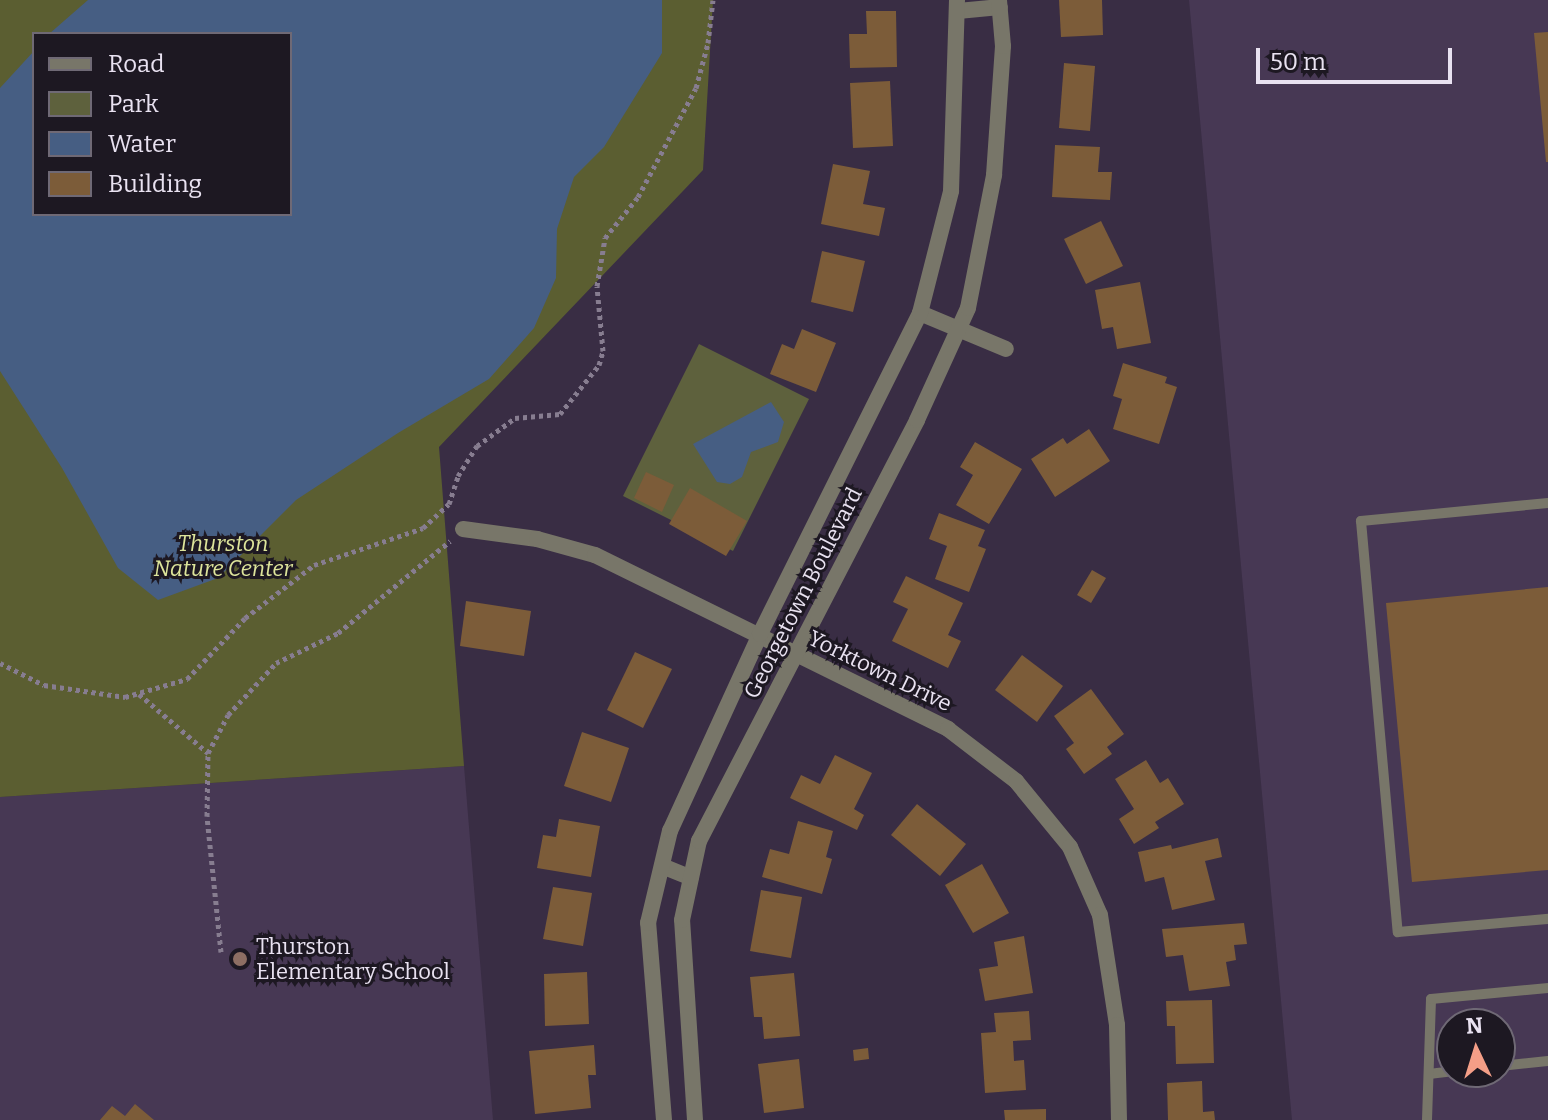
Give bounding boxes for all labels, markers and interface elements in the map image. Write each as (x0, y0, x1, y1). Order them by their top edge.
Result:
legend (32, 32, 292, 216)
scale bar (1260, 32, 1456, 82)
text: 50 m (1270, 48, 1326, 76)
text: Road (108, 50, 164, 78)
text: Park (108, 90, 159, 118)
text: Water (108, 130, 176, 158)
text: Building (108, 170, 202, 198)
street label: Georgetown Boulevard (738, 483, 868, 703)
park label: Thurston Nature Center (153, 530, 293, 582)
street label: Yorktown Drive (804, 625, 956, 717)
place label: Thurston Elementary School (256, 933, 450, 984)
marker: Thurston Elementary School (231, 950, 249, 968)
north arrow (1436, 1008, 1516, 1088)
text: N (1465, 1011, 1484, 1040)

